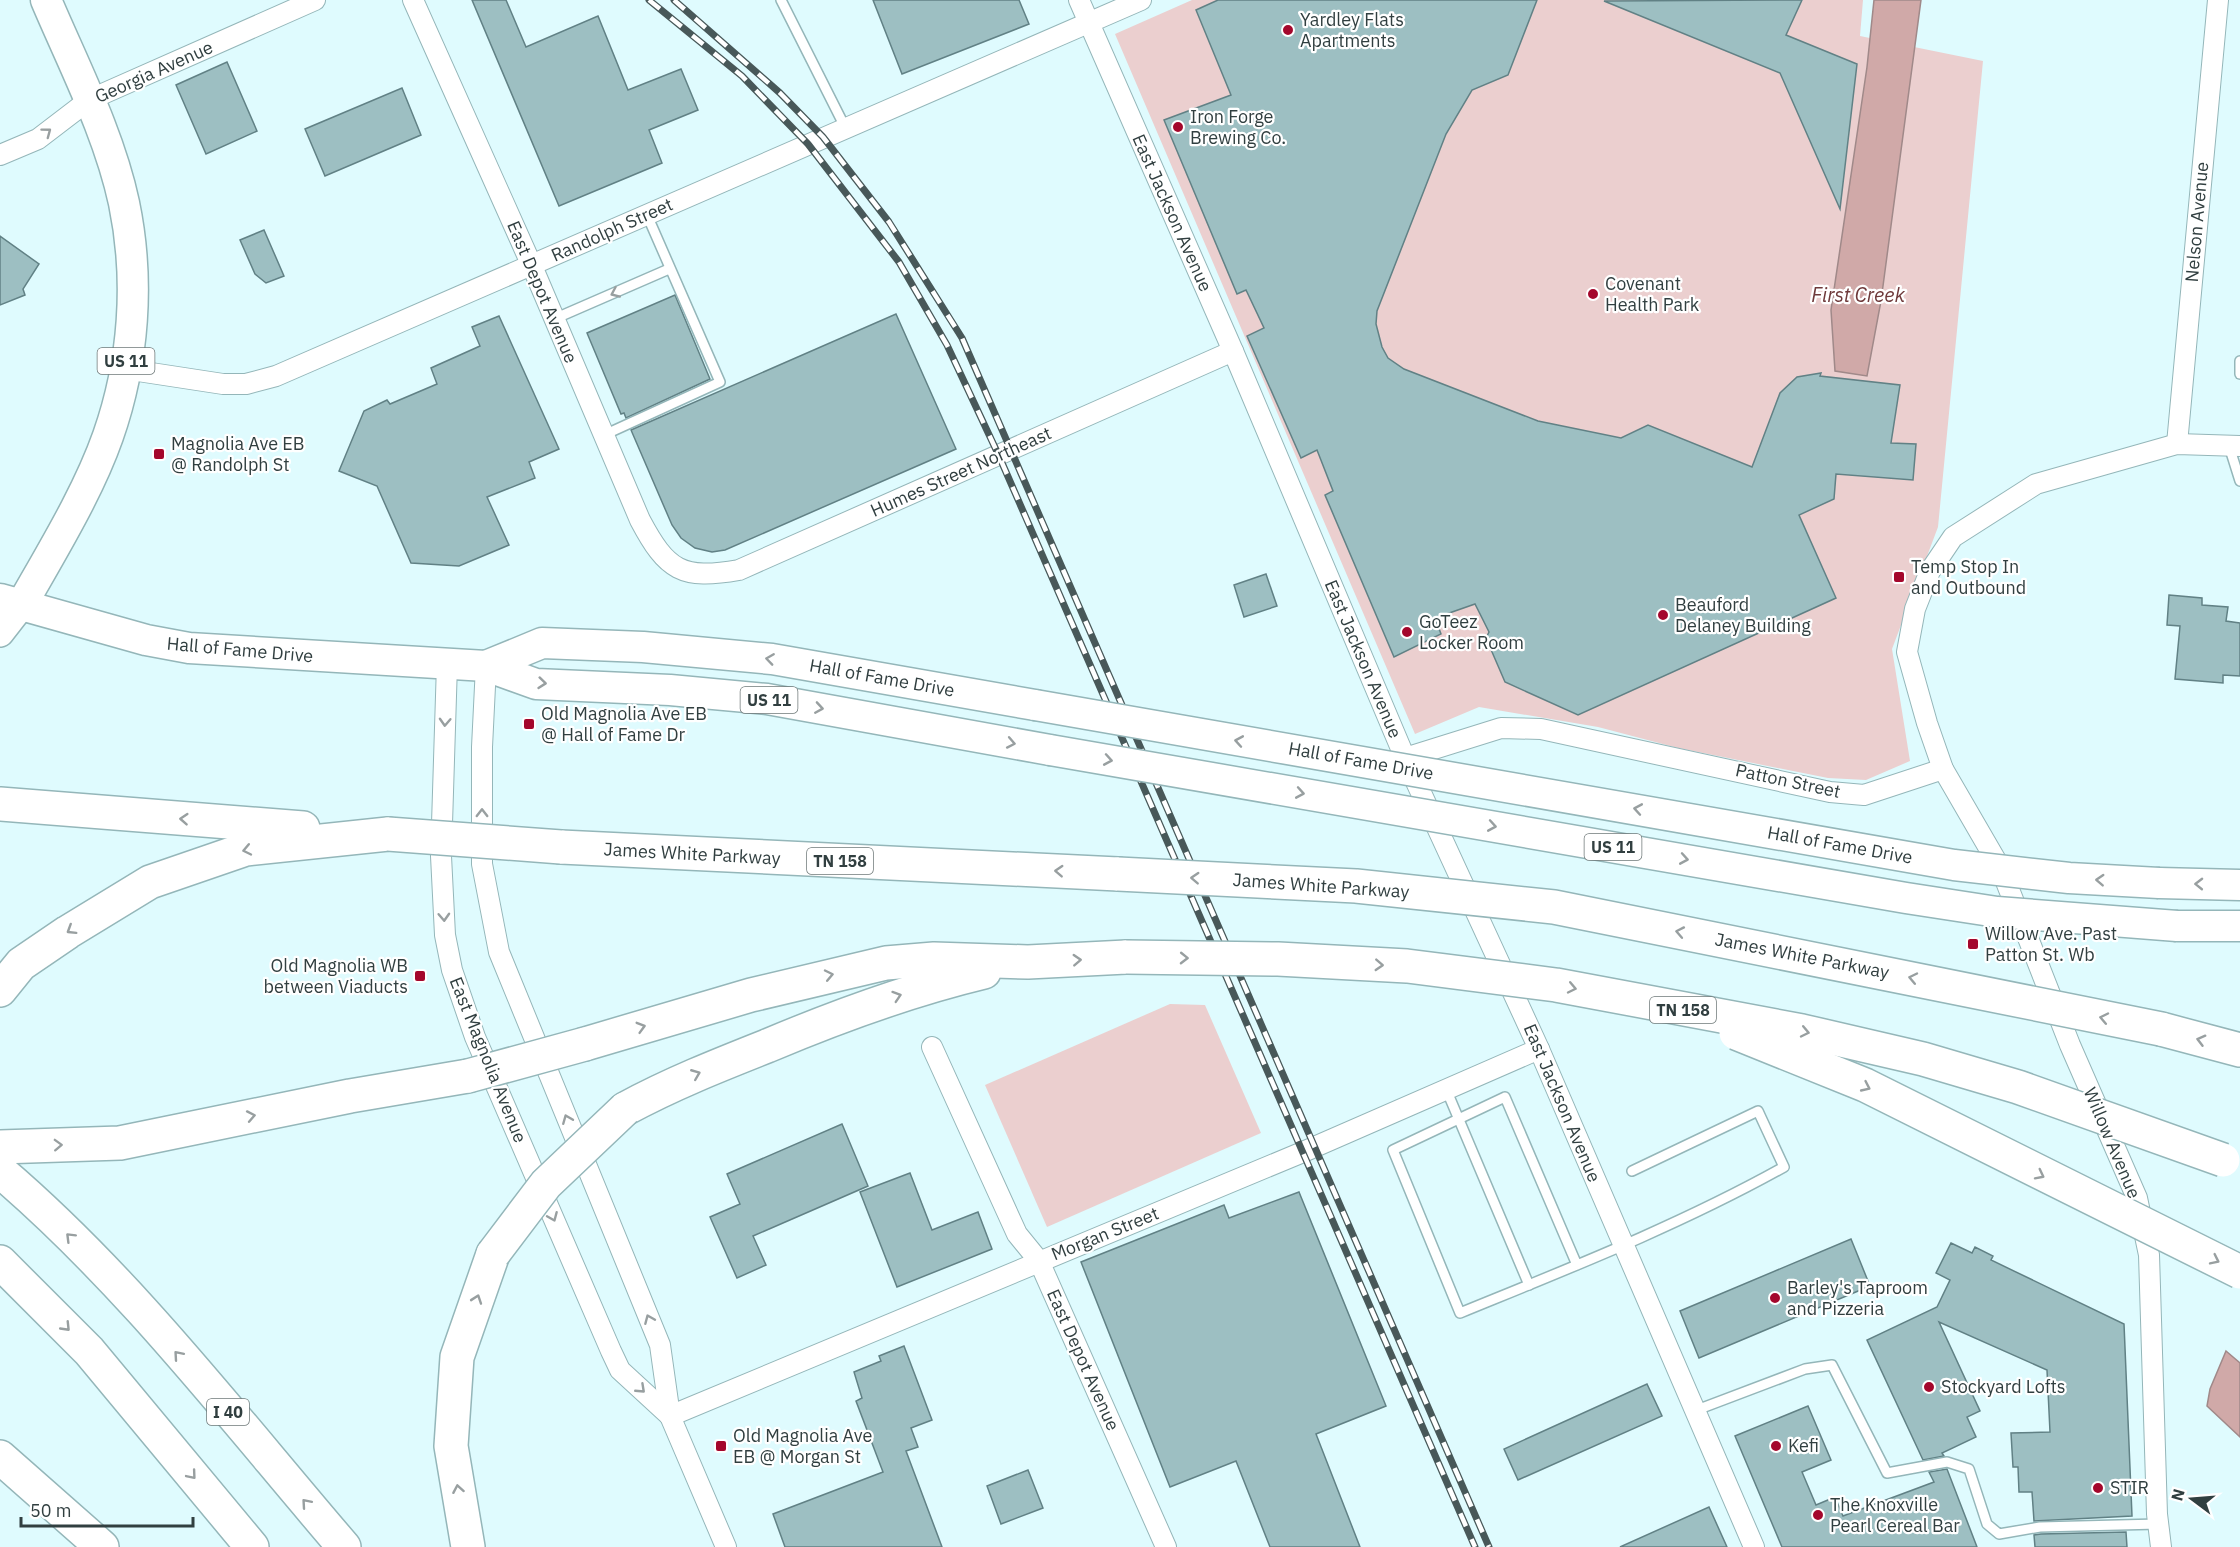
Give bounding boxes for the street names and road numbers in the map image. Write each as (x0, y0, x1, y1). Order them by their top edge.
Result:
street label: Georgia Avenue (91, 35, 216, 108)
street label: East Jackson Avenue (1127, 131, 1218, 295)
street label: Nelson Avenue (2180, 161, 2213, 283)
street label: Randolph Street (547, 192, 676, 267)
street label: East Depot Avenue (502, 217, 583, 367)
road number: US 11 (98, 348, 154, 374)
street label: Humes Street Northeast (867, 421, 1055, 522)
street label: East Jackson Avenue (1320, 576, 1407, 742)
street label: Hall of Fame Drive (166, 632, 314, 667)
street label: Hall of Fame Drive (808, 653, 957, 702)
road number: US 11 (740, 687, 798, 713)
street label: Hall of Fame Drive (1287, 736, 1436, 785)
street label: Patton Street (1734, 758, 1843, 803)
street label: Hall of Fame Drive (1766, 820, 1915, 869)
road number: US 11 (1584, 834, 1642, 860)
street label: James White Parkway (603, 837, 781, 870)
road number: TN 158 (807, 848, 873, 874)
street label: James White Parkway (1232, 868, 1410, 903)
street label: James White Parkway (1713, 927, 1891, 984)
street label: East Magnolia Avenue (445, 974, 532, 1146)
road number: TN 158 (1650, 997, 1716, 1023)
street label: East Jackson Avenue (1519, 1020, 1606, 1186)
street label: Willow Avenue (2079, 1084, 2146, 1202)
street label: Morgan Street (1048, 1202, 1162, 1266)
street label: East Depot Avenue (1042, 1285, 1125, 1434)
road number: I 40 (207, 1399, 249, 1425)

